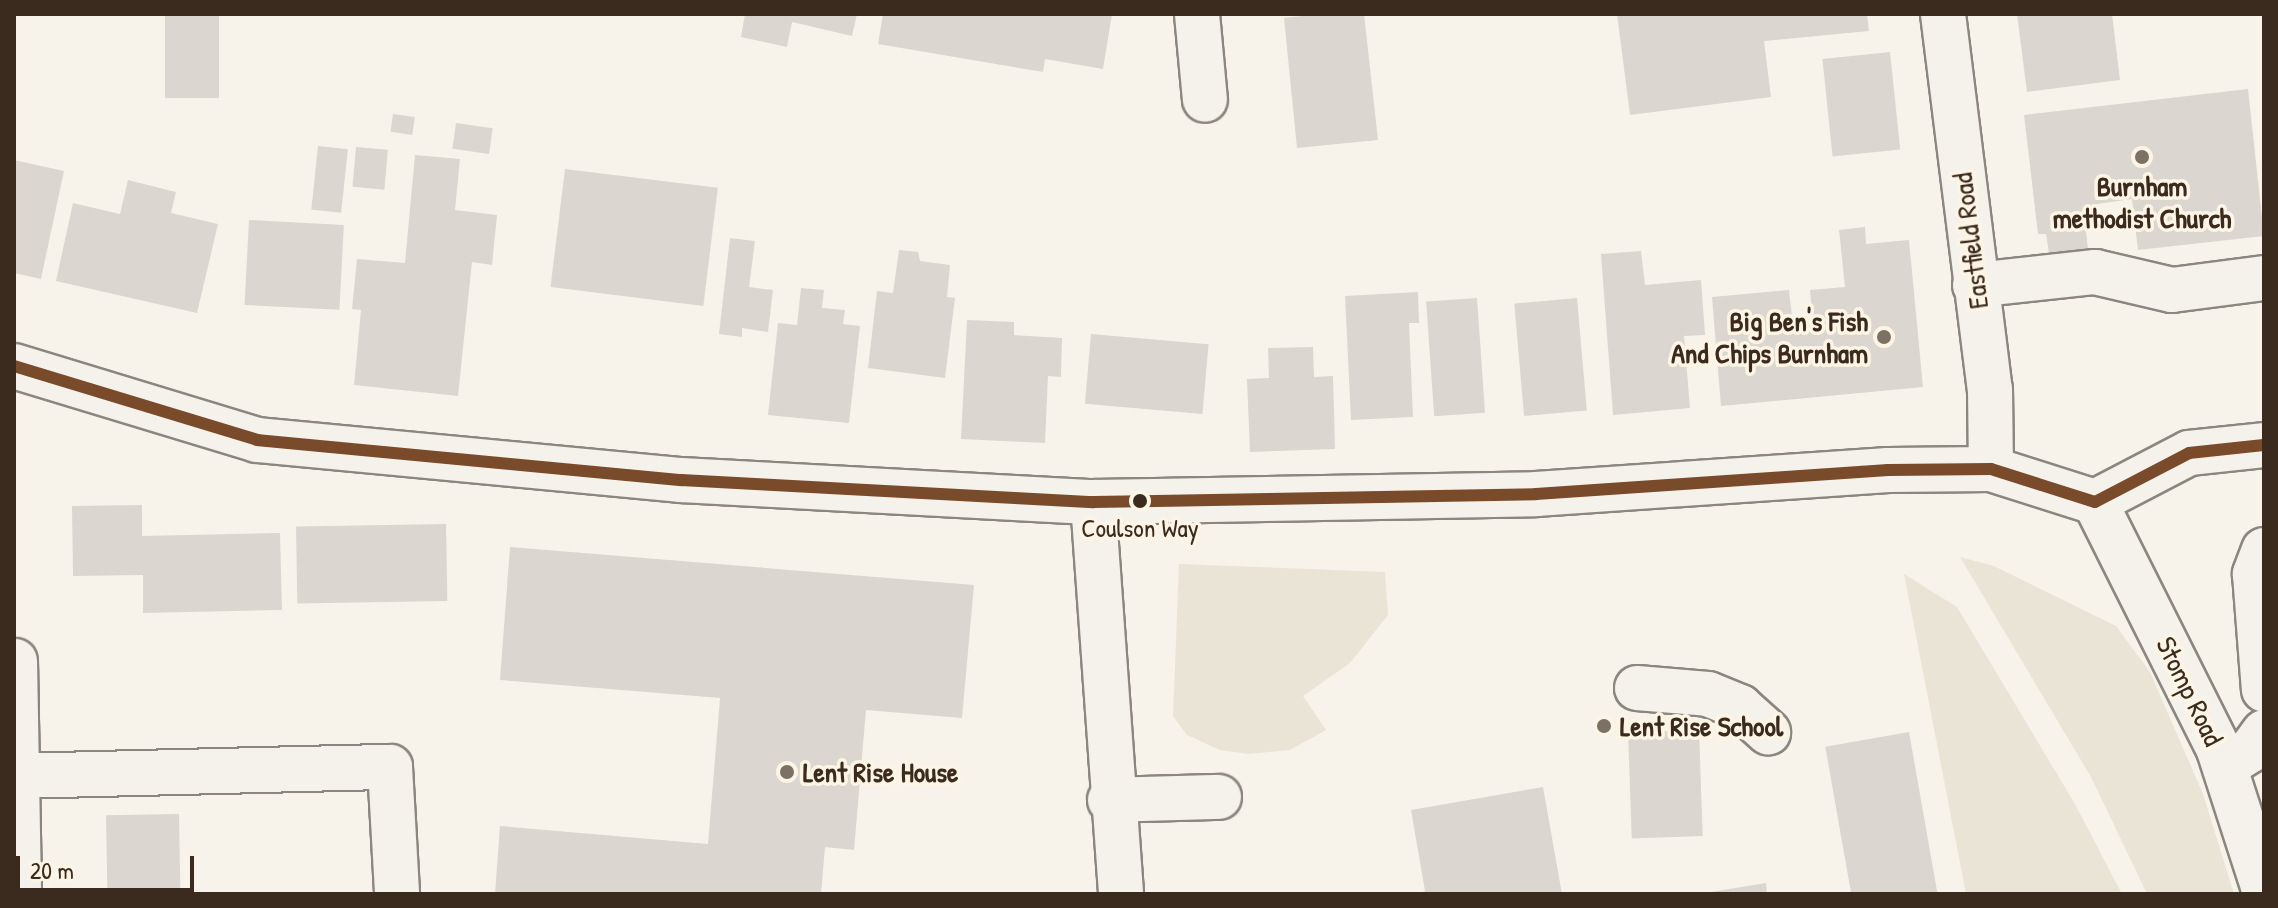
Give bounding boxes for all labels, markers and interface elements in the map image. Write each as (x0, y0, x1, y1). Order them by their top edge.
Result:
marker: Burnham methodist Church (2133, 148, 2151, 166)
place label: Burnham methodist Church (2053, 169, 2231, 235)
street label: Eastfield Road (1945, 171, 1995, 311)
place label: Big Ben's Fish And Chips Burnham (1671, 304, 1868, 370)
marker: Big Ben's Fish And Chips Burnham (1875, 328, 1893, 346)
marker: Coulson Way (1132, 493, 1148, 509)
place label: Coulson Way (1081, 512, 1199, 544)
street label: Stomp Road (2149, 631, 2231, 751)
place label: Lent Rise School (1620, 709, 1783, 743)
marker: Lent Rise School (1595, 717, 1613, 735)
place label: Lent Rise House (803, 755, 958, 789)
marker: Lent Rise House (778, 763, 796, 781)
scale bar (20, 840, 198, 890)
text: 20 m (30, 854, 74, 886)

